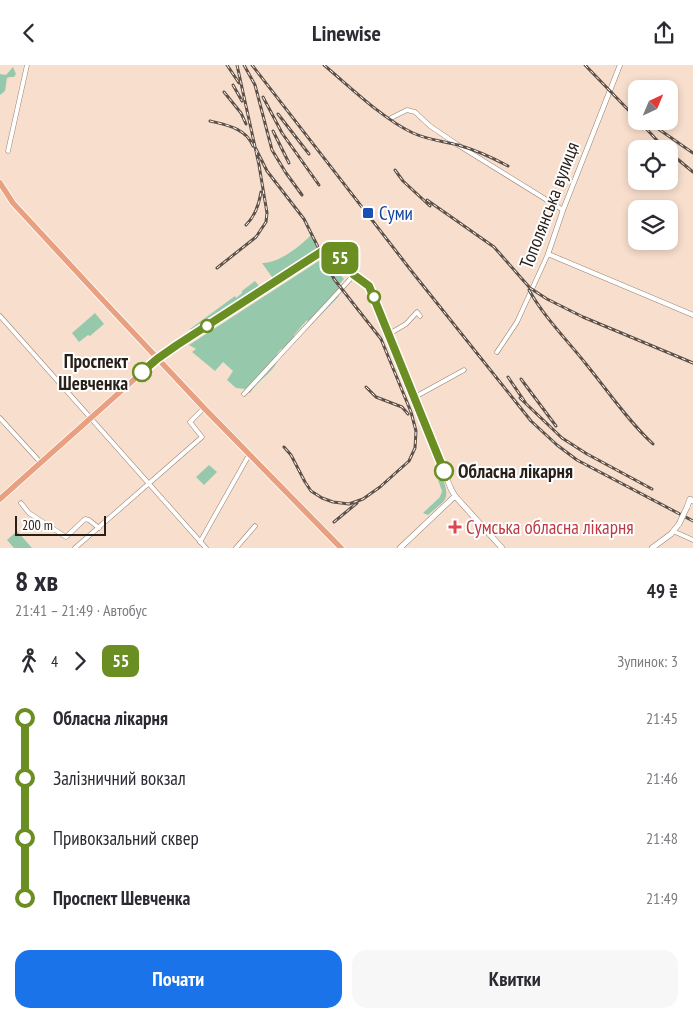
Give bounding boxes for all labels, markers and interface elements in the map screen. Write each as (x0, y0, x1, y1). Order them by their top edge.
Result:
icon: back (15, 19, 43, 47)
text: Linewise (312, 19, 381, 47)
icon: share (650, 19, 678, 47)
north arrow (628, 80, 678, 130)
map controls (628, 80, 678, 250)
street label: Тополянська вулиця (514, 138, 584, 272)
button: locate (628, 140, 678, 190)
button: layers (628, 200, 678, 250)
place label: Суми (379, 201, 413, 225)
marker: Суми (361, 206, 375, 220)
line badge: 55 (318, 242, 362, 274)
text: 55 (331, 246, 349, 269)
unlabelled marker (367, 290, 381, 304)
unlabelled marker (200, 319, 214, 333)
place label: Проспект Шевченка (58, 349, 128, 395)
marker: Проспект Шевченка (132, 362, 152, 382)
place label: Обласна лікарня (458, 459, 573, 483)
marker: Обласна лікарня (434, 461, 454, 481)
scale bar (15, 513, 106, 536)
place label: Сумська обласна лікарня (466, 515, 634, 539)
text: 200 m (22, 516, 53, 534)
marker: Сумська обласна лікарня (448, 520, 462, 534)
text: 8 хв (15, 562, 58, 599)
text: 49 ₴ (647, 579, 678, 603)
text: 21:41 – 21:49 · Автобус (15, 600, 147, 620)
icon: walk (15, 647, 43, 675)
icon: forward (66, 647, 94, 675)
text: 55 (112, 649, 129, 672)
text: 4 (51, 651, 58, 671)
text: Зупинок: 3 (617, 651, 678, 671)
text: Обласна лікарня (53, 706, 168, 730)
text: 21:45 (646, 708, 678, 728)
text: Залізничний вокзал (53, 766, 186, 790)
text: 21:46 (646, 768, 678, 788)
text: Привокзальний сквер (53, 826, 199, 850)
text: 21:48 (646, 828, 678, 848)
text: Проспект Шевченка (53, 886, 190, 910)
text: 21:49 (646, 888, 678, 908)
button: Почати (15, 950, 342, 1008)
button: Квитки (352, 950, 678, 1008)

